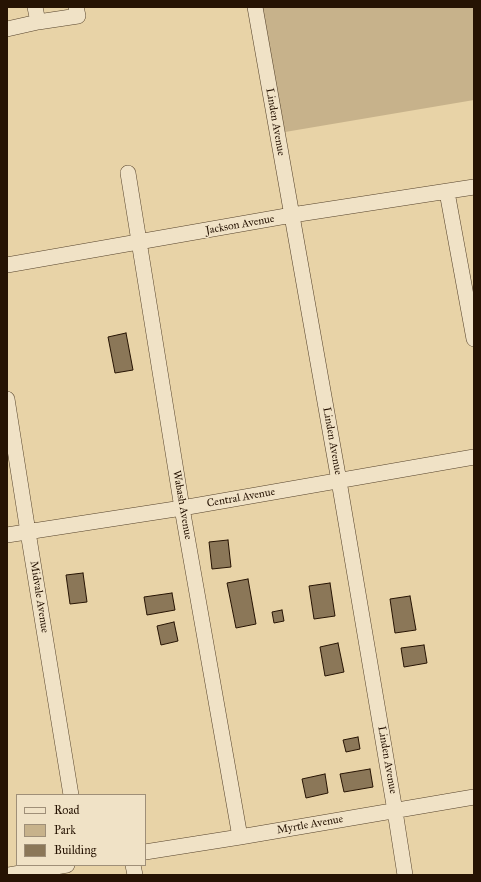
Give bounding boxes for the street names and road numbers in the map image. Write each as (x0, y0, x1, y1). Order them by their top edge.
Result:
street label: Linden Avenue (263, 87, 287, 157)
street label: Jackson Avenue (205, 212, 275, 238)
street label: Linden Avenue (320, 406, 344, 476)
street label: Wabash Avenue (169, 469, 195, 541)
street label: Central Avenue (206, 486, 276, 510)
street label: Midvale Avenue (27, 560, 51, 634)
street label: Linden Avenue (375, 725, 399, 795)
street label: Myrtle Avenue (276, 813, 344, 837)

